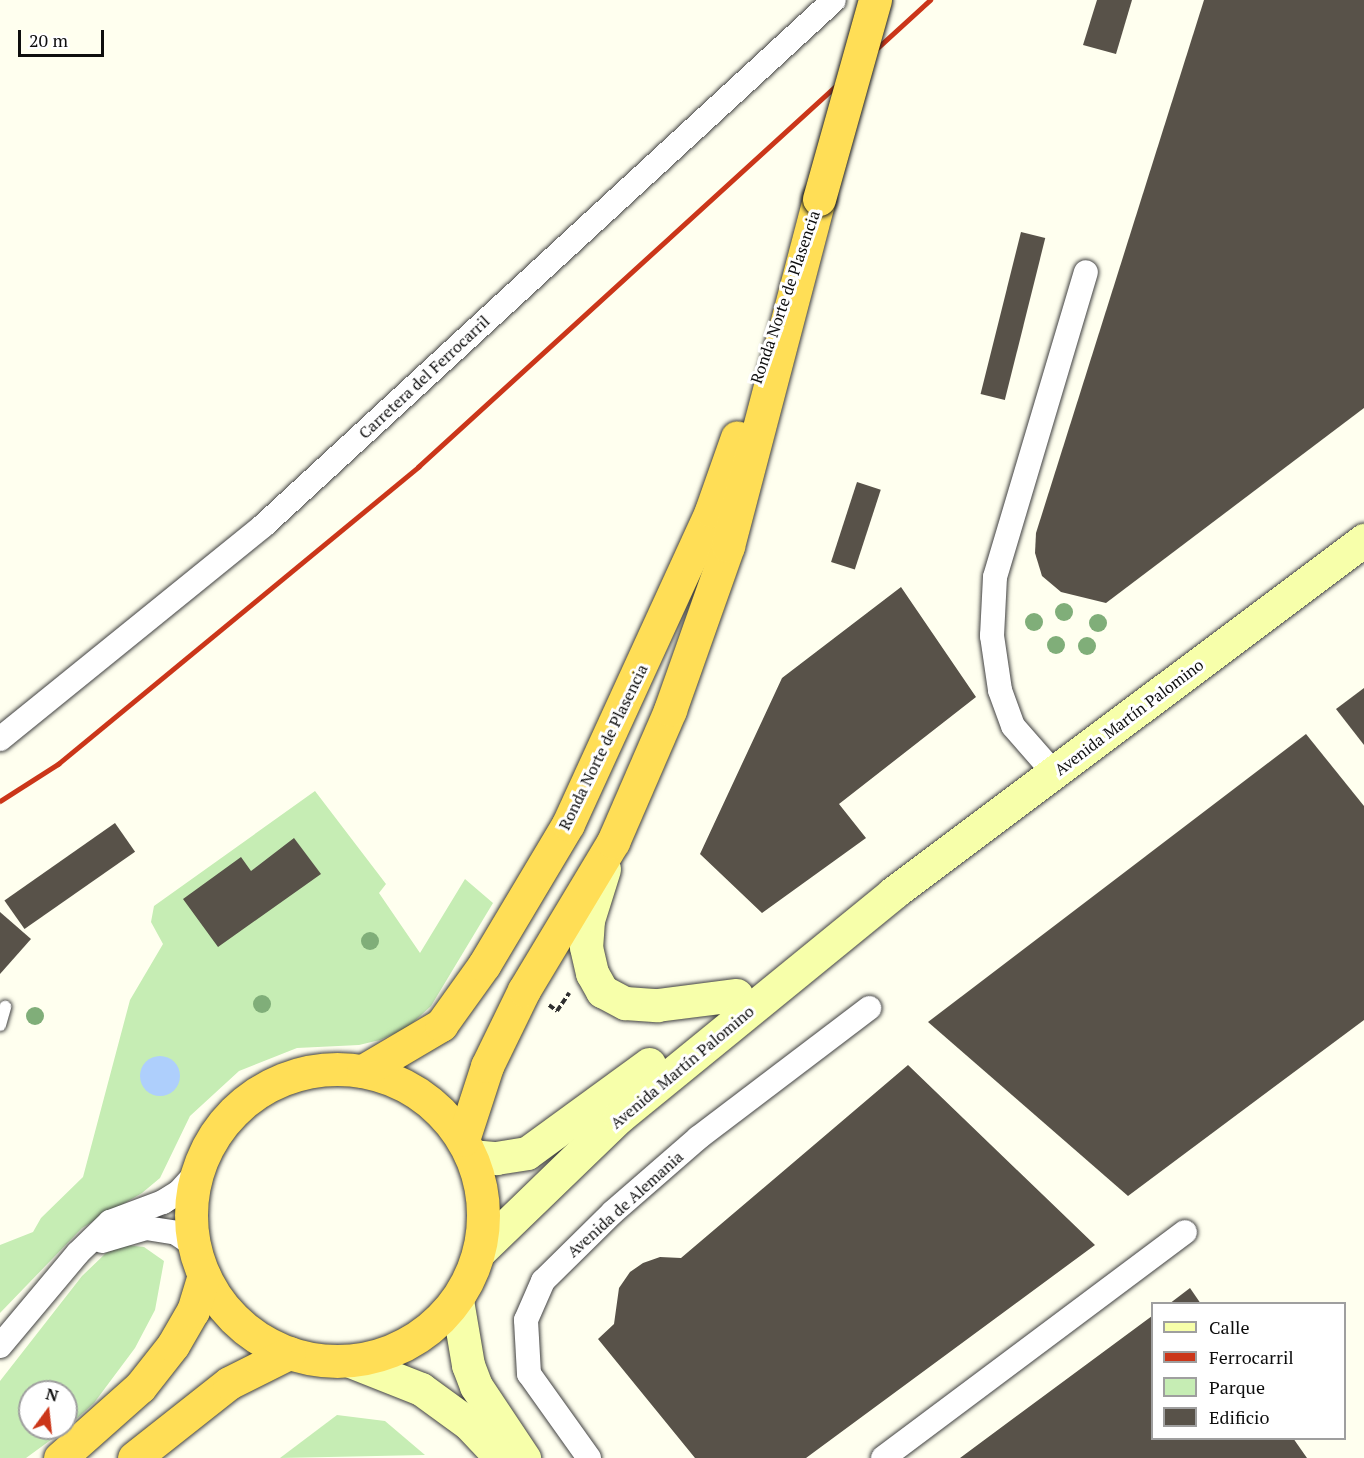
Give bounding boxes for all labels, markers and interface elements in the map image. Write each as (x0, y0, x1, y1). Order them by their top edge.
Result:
scale bar (21, 18, 106, 56)
text: 20 m (29, 28, 68, 52)
street label: Ronda Norte de Plasencia (746, 208, 824, 386)
street label: Carretera del Ferrocarril (355, 311, 493, 443)
street label: Avenida Martín Palomino (1051, 655, 1207, 779)
street label: Ronda Norte de Plasencia (555, 661, 651, 833)
street label: Avenida Martín Palomino (606, 1001, 758, 1133)
street label: Avenida de Alemania (563, 1147, 687, 1261)
legend (1151, 1302, 1346, 1440)
text: Calle (1209, 1315, 1250, 1339)
text: Ferrocarril (1209, 1345, 1294, 1369)
text: Parque (1209, 1375, 1265, 1399)
north arrow (18, 1380, 78, 1440)
text: N (43, 1382, 61, 1407)
text: Edificio (1209, 1405, 1269, 1429)

